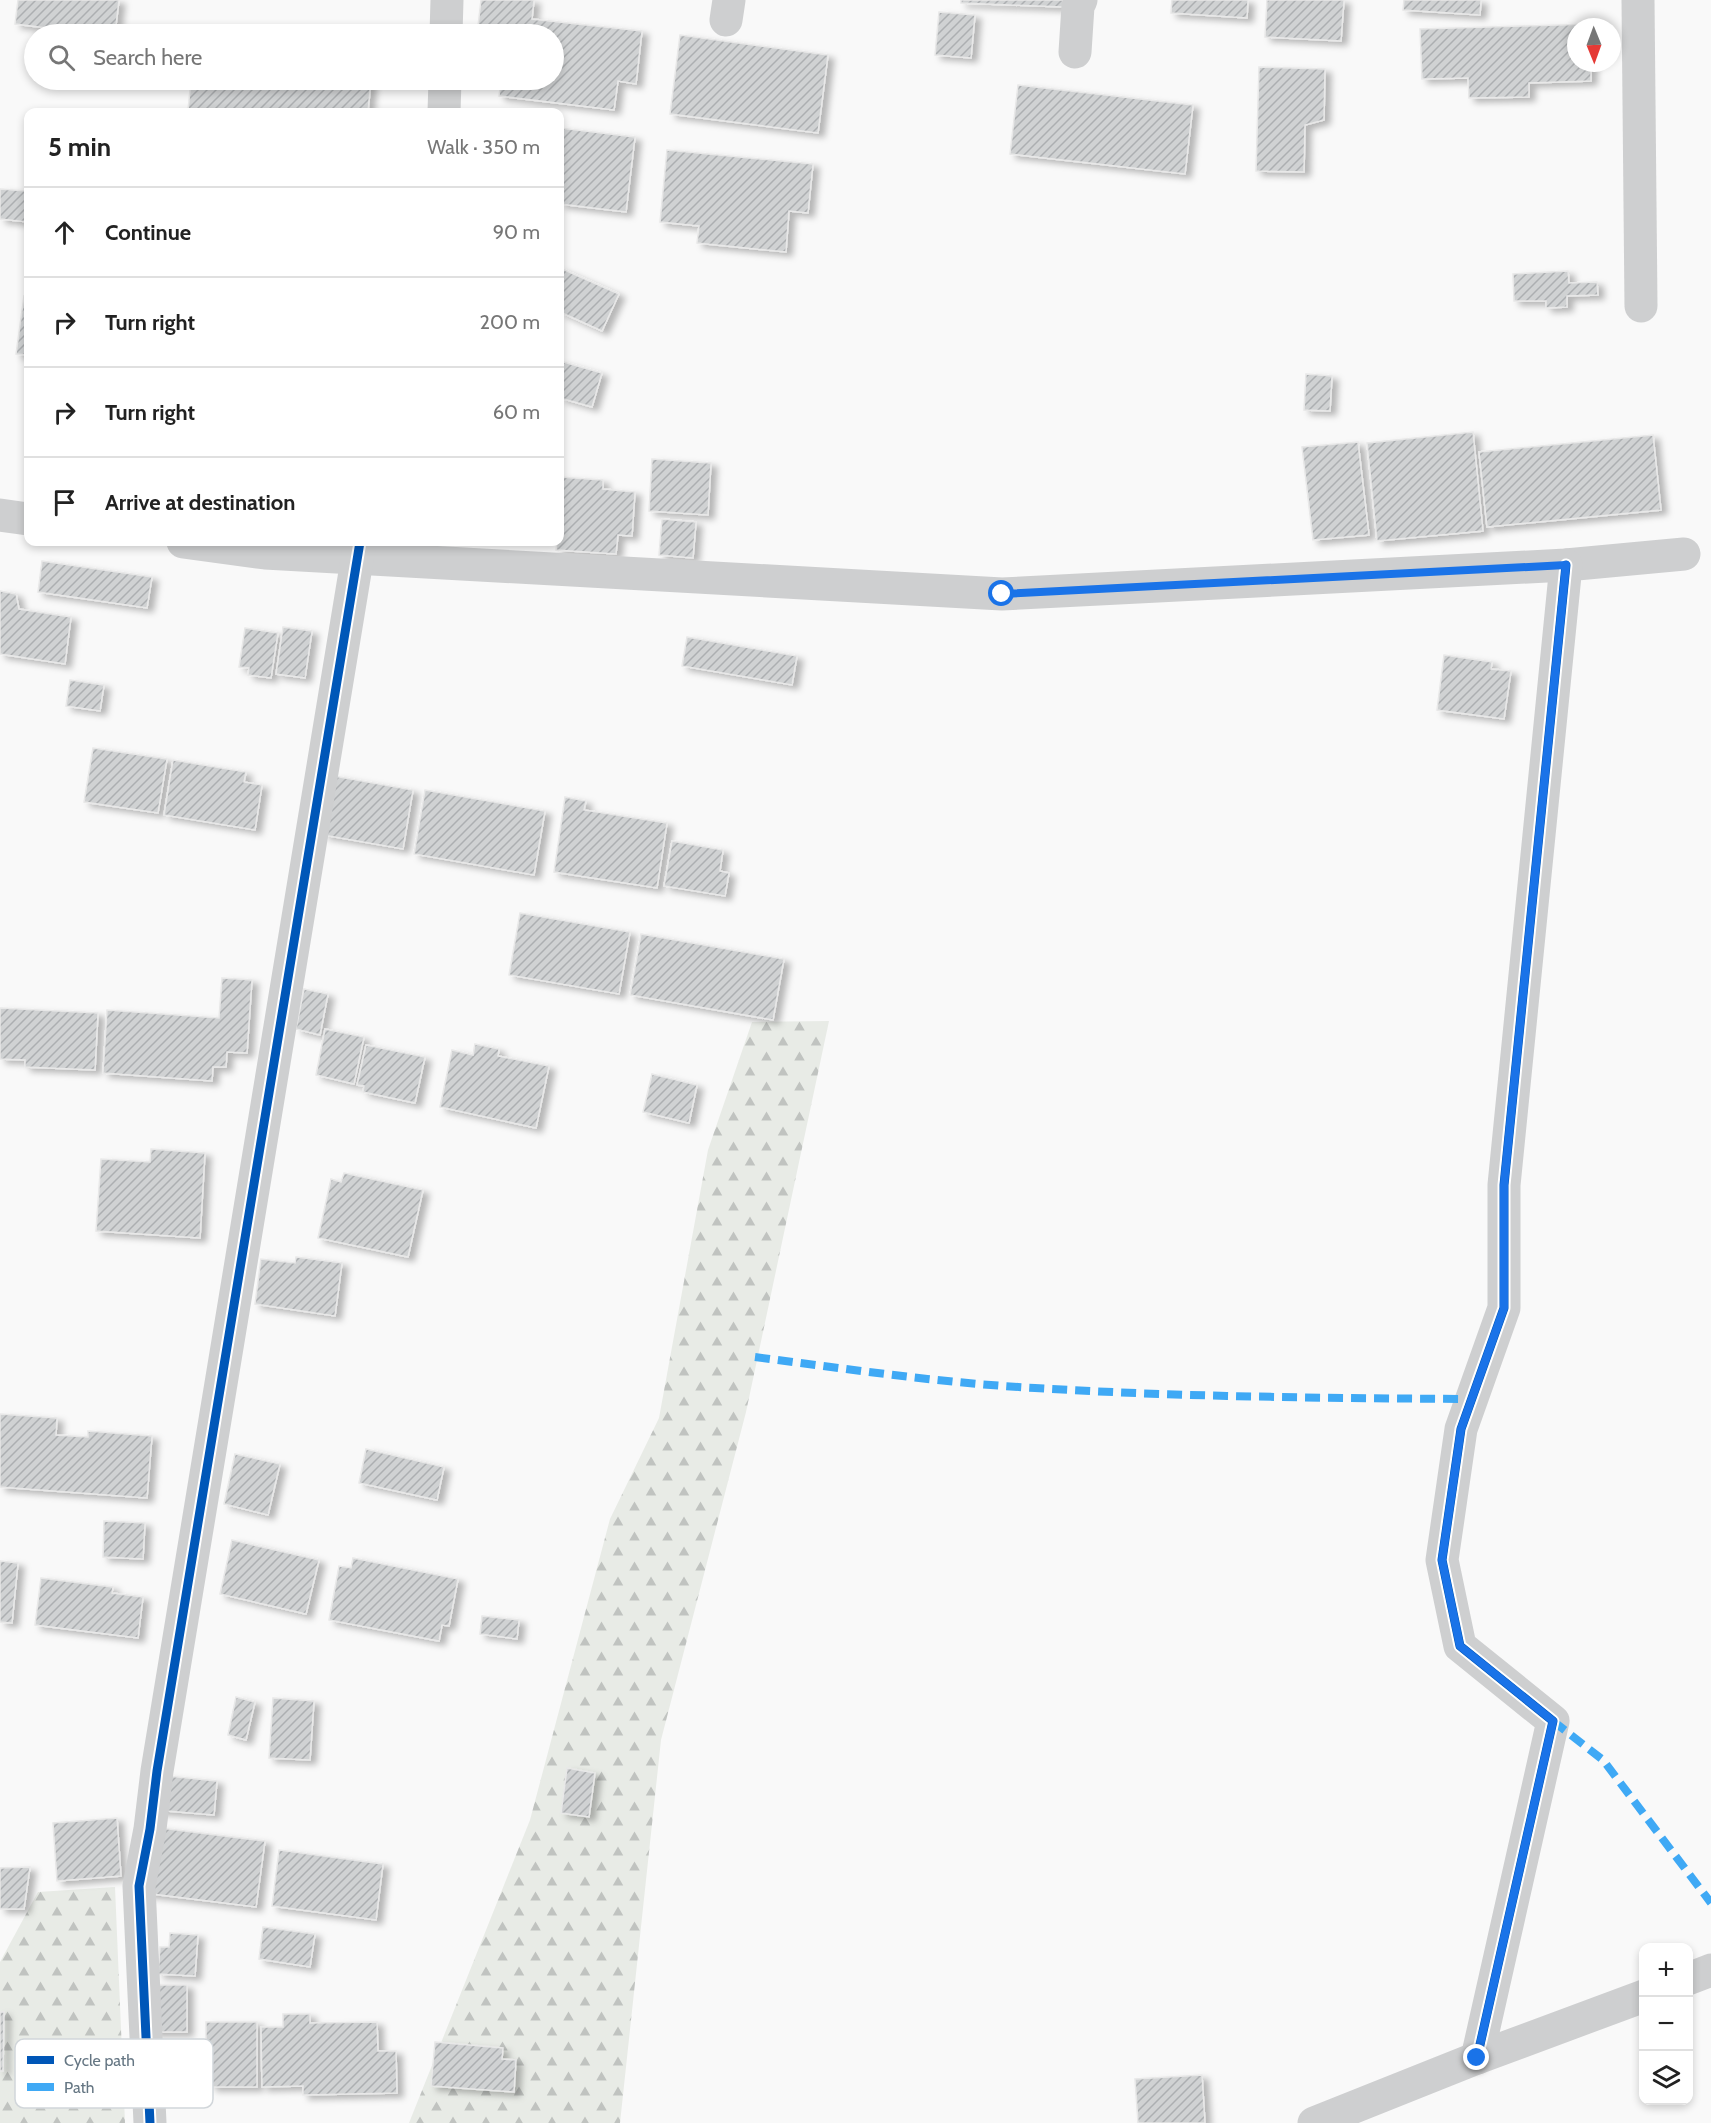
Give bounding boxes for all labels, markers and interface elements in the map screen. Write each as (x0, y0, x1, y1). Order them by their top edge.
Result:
north arrow (1567, 18, 1621, 72)
search box (24, 24, 564, 90)
icon: search (45, 41, 78, 74)
text: Search here (93, 44, 202, 71)
text: 5 min (48, 131, 111, 163)
text: Walk · 350 m (427, 135, 540, 159)
icon: ahead (48, 216, 81, 249)
text: Continue (105, 219, 191, 246)
text: 90 m (493, 220, 540, 244)
icon: right (48, 306, 81, 339)
text: Turn right (105, 309, 195, 336)
text: 200 m (480, 310, 540, 334)
icon: right (48, 396, 81, 429)
text: Turn right (105, 399, 195, 426)
text: 60 m (493, 400, 540, 424)
icon: arrive (48, 486, 81, 519)
text: Arrive at destination (105, 489, 295, 516)
route start (988, 580, 1014, 606)
map controls (1639, 1943, 1693, 2105)
button: + (1639, 1943, 1693, 1997)
button: − (1639, 1997, 1693, 2051)
legend (15, 2039, 213, 2108)
route end (1463, 2044, 1489, 2070)
text: Cycle path (64, 2051, 135, 2070)
button: layers (1639, 2051, 1693, 2105)
text: Path (64, 2078, 95, 2097)

